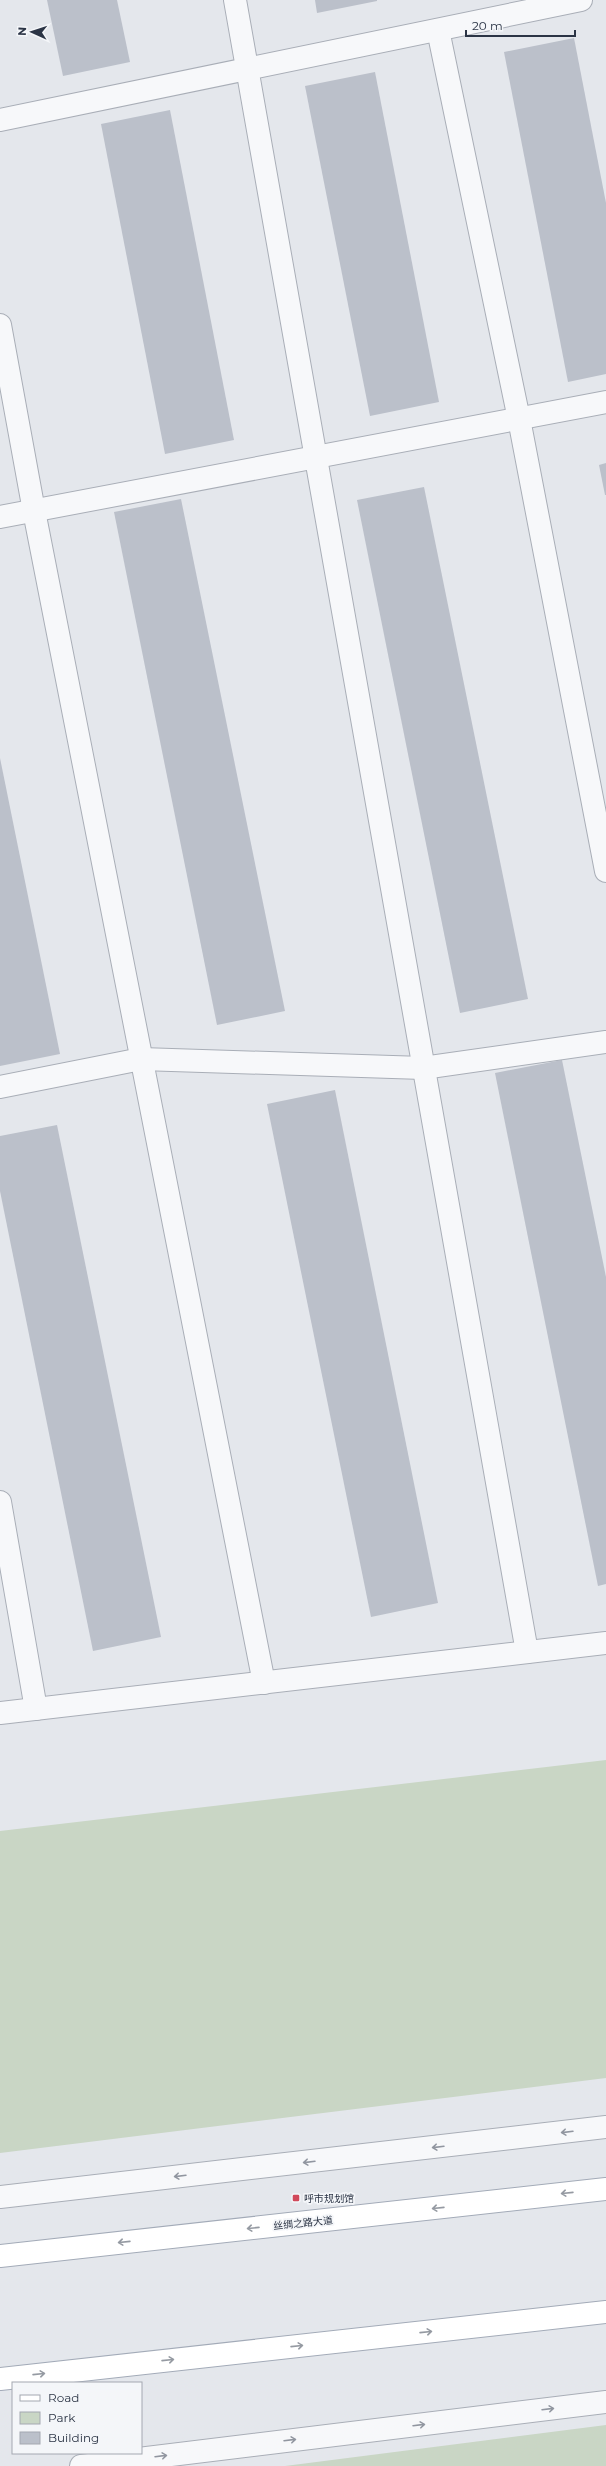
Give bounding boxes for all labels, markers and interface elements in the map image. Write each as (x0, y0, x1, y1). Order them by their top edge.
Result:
north arrow (12, 12, 52, 52)
scale bar (466, 12, 575, 38)
text: 20 m (472, 18, 503, 33)
text: N (15, 27, 29, 36)
one-way arrow (561, 2128, 574, 2136)
one-way arrow (432, 2143, 445, 2150)
one-way arrow (303, 2158, 316, 2165)
one-way arrow (174, 2173, 187, 2180)
one-way arrow (561, 2190, 574, 2197)
place label: 呼市规划馆 (304, 2192, 354, 2205)
marker: 呼市规划馆 (291, 2193, 301, 2203)
one-way arrow (432, 2204, 445, 2211)
street label: 丝绸之路大道 (272, 2213, 334, 2233)
one-way arrow (247, 2224, 260, 2232)
one-way arrow (118, 2238, 131, 2246)
one-way arrow (419, 2328, 432, 2335)
one-way arrow (290, 2342, 303, 2350)
one-way arrow (161, 2356, 174, 2364)
one-way arrow (32, 2371, 45, 2378)
legend (12, 2382, 142, 2454)
text: Road (48, 2390, 79, 2405)
one-way arrow (541, 2405, 554, 2413)
text: Park (48, 2410, 76, 2425)
one-way arrow (412, 2421, 425, 2429)
text: Building (48, 2430, 99, 2445)
one-way arrow (283, 2437, 296, 2444)
one-way arrow (154, 2452, 167, 2460)

